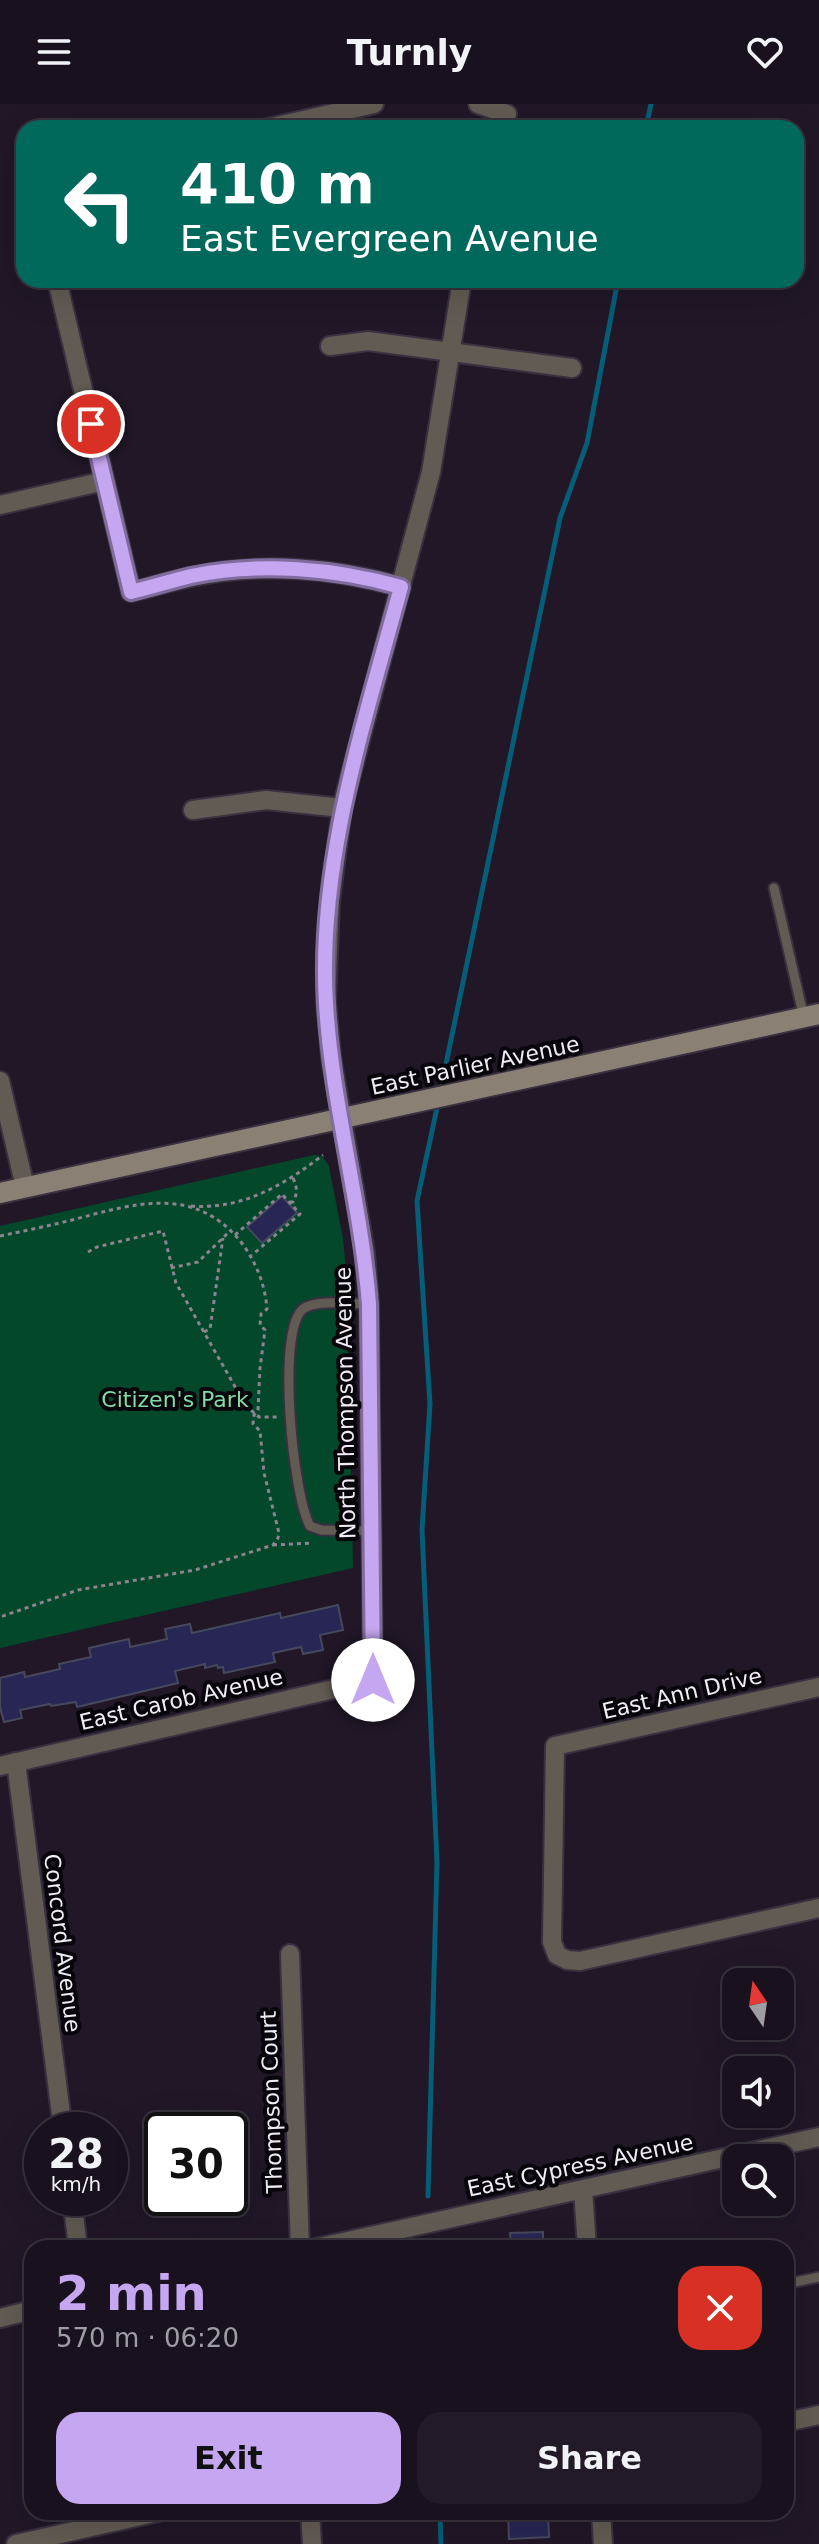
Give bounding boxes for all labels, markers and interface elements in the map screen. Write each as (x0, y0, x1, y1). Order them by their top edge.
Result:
icon: menu (32, 30, 76, 74)
icon: heart (743, 30, 787, 74)
text: Turnly (347, 32, 472, 73)
text: 410 m (180, 151, 375, 216)
icon: left (48, 152, 152, 256)
text: East Evergreen Avenue (180, 218, 599, 259)
pin (57, 390, 125, 458)
icon: arrive (69, 402, 113, 446)
street label: East Parlier Avenue (368, 1031, 582, 1100)
street label: North Thompson Avenue (331, 1267, 360, 1539)
park label: Citizen's Park (101, 1387, 249, 1412)
position arrow (331, 1638, 415, 1722)
street label: East Ann Drive (600, 1663, 764, 1724)
street label: East Carob Avenue (77, 1664, 285, 1735)
street label: Concord Avenue (39, 1852, 86, 2034)
north arrow (722, 1968, 794, 2040)
map controls (722, 1968, 794, 2216)
street label: Thompson Court (256, 2010, 287, 2195)
button: sound (722, 2056, 794, 2128)
speed limit sign: 30 (144, 2112, 248, 2216)
street label: East Cypress Avenue (465, 2129, 695, 2202)
text: 28 (48, 2131, 104, 2177)
button: search (722, 2144, 794, 2216)
text: km/h (51, 2172, 101, 2196)
text: 2 min (56, 2265, 207, 2321)
button: close (678, 2266, 762, 2350)
text: 570 m · 06:20 (56, 2323, 239, 2353)
button: Exit (56, 2412, 401, 2504)
button: Share (417, 2412, 762, 2504)

